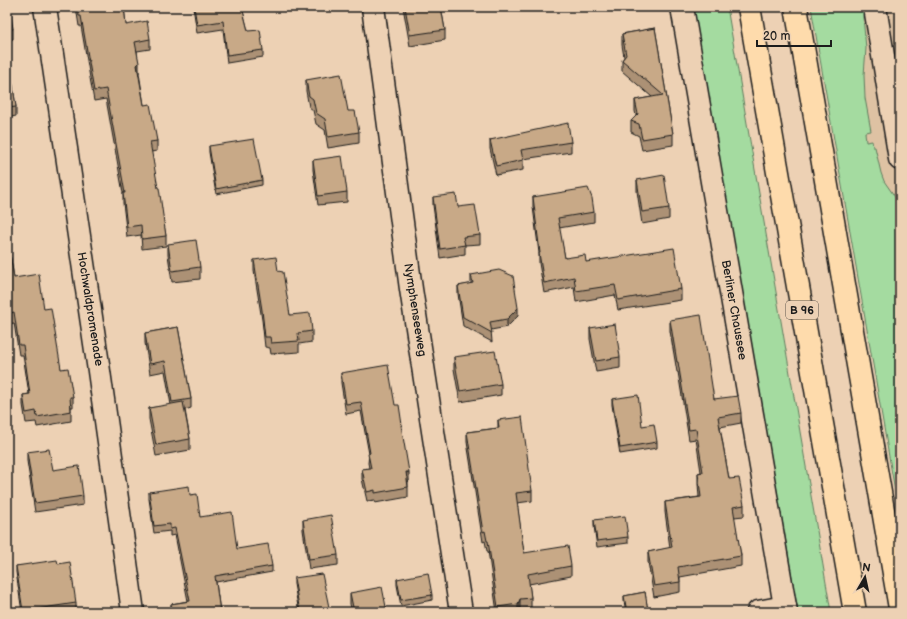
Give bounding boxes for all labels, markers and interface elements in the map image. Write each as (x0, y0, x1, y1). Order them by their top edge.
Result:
scale bar (757, 22, 831, 48)
text: 20 m (763, 29, 790, 44)
street label: Hochwaldpromenade (74, 251, 106, 367)
street label: Berliner Chaussee (718, 259, 750, 361)
street label: Nymphenseeweg (400, 262, 430, 358)
road number: B 96 (786, 301, 818, 319)
north arrow (845, 557, 885, 597)
text: N (861, 561, 872, 575)

